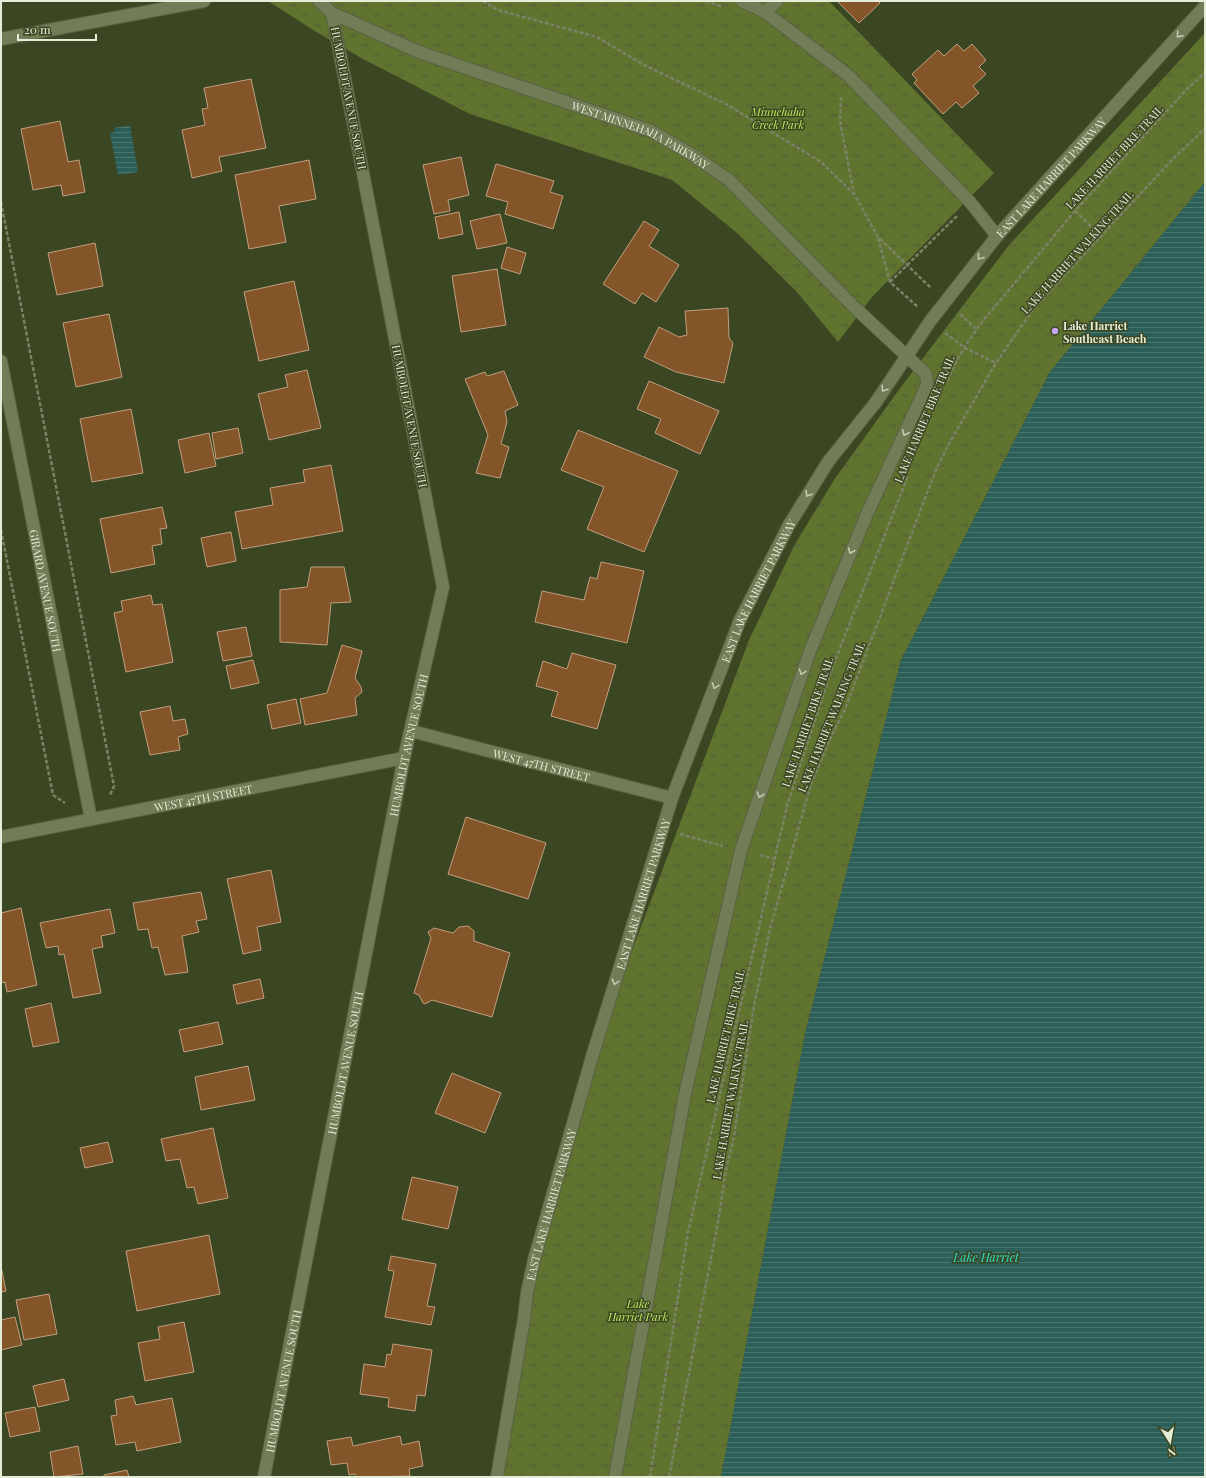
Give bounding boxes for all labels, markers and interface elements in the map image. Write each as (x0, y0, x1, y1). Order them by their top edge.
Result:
scale bar (18, 16, 96, 42)
text: 20 m (24, 21, 51, 37)
street label: HUMBOLDT AVENUE SOUTH (328, 25, 370, 171)
one-way arrow (1176, 30, 1184, 38)
street label: WEST MINNEHAHA PARKWAY (569, 97, 713, 172)
street label: LAKE HARRIET BIKE TRAIL (1062, 102, 1166, 212)
park label: Minnehaha Creek Park (750, 104, 805, 132)
street label: EAST LAKE HARRIET PARKWAY (992, 113, 1109, 240)
street label: LAKE HARRIET WALKING TRAIL (1018, 187, 1137, 317)
one-way arrow (978, 253, 985, 260)
place label: Lake Harriet Southeast Beach (1063, 318, 1147, 346)
marker: Lake Harriet Southeast Beach (1050, 326, 1060, 336)
street label: HUMBOLDT AVENUE SOUTH (389, 343, 431, 489)
street label: LAKE HARRIET BIKE TRAIL (890, 353, 958, 485)
one-way arrow (882, 385, 889, 392)
one-way arrow (902, 429, 910, 436)
one-way arrow (805, 490, 813, 497)
street label: EAST LAKE HARRIET PARKWAY (717, 516, 799, 664)
street label: GIRARD AVENUE SOUTH (27, 528, 65, 653)
one-way arrow (848, 548, 856, 555)
street label: LAKE HARRIET WALKING TRAIL (794, 639, 868, 794)
street label: LAKE HARRIET BIKE TRAIL (778, 654, 836, 789)
one-way arrow (799, 668, 807, 675)
street label: HUMBOLDT AVENUE SOUTH (385, 672, 430, 817)
one-way arrow (711, 683, 719, 690)
street label: WEST 47TH STREET (491, 745, 592, 784)
street label: WEST 47TH STREET (152, 780, 254, 815)
one-way arrow (757, 791, 765, 798)
street label: EAST LAKE HARRIET PARKWAY (612, 816, 673, 971)
street label: LAKE HARRIET BIKE TRAIL (702, 967, 748, 1104)
one-way arrow (611, 978, 620, 985)
street label: HUMBOLDT AVENUE SOUTH (323, 990, 366, 1136)
street label: LAKE HARRIET WALKING TRAIL (709, 1019, 751, 1180)
street label: EAST LAKE HARRIET PARKWAY (522, 1126, 579, 1282)
water label: Lake Harriet (952, 1249, 1020, 1265)
park label: Lake Harriet Park (607, 1296, 668, 1324)
street label: HUMBOLDT AVENUE SOUTH (261, 1308, 304, 1454)
north arrow (1150, 1422, 1190, 1462)
text: N (1167, 1444, 1177, 1460)

